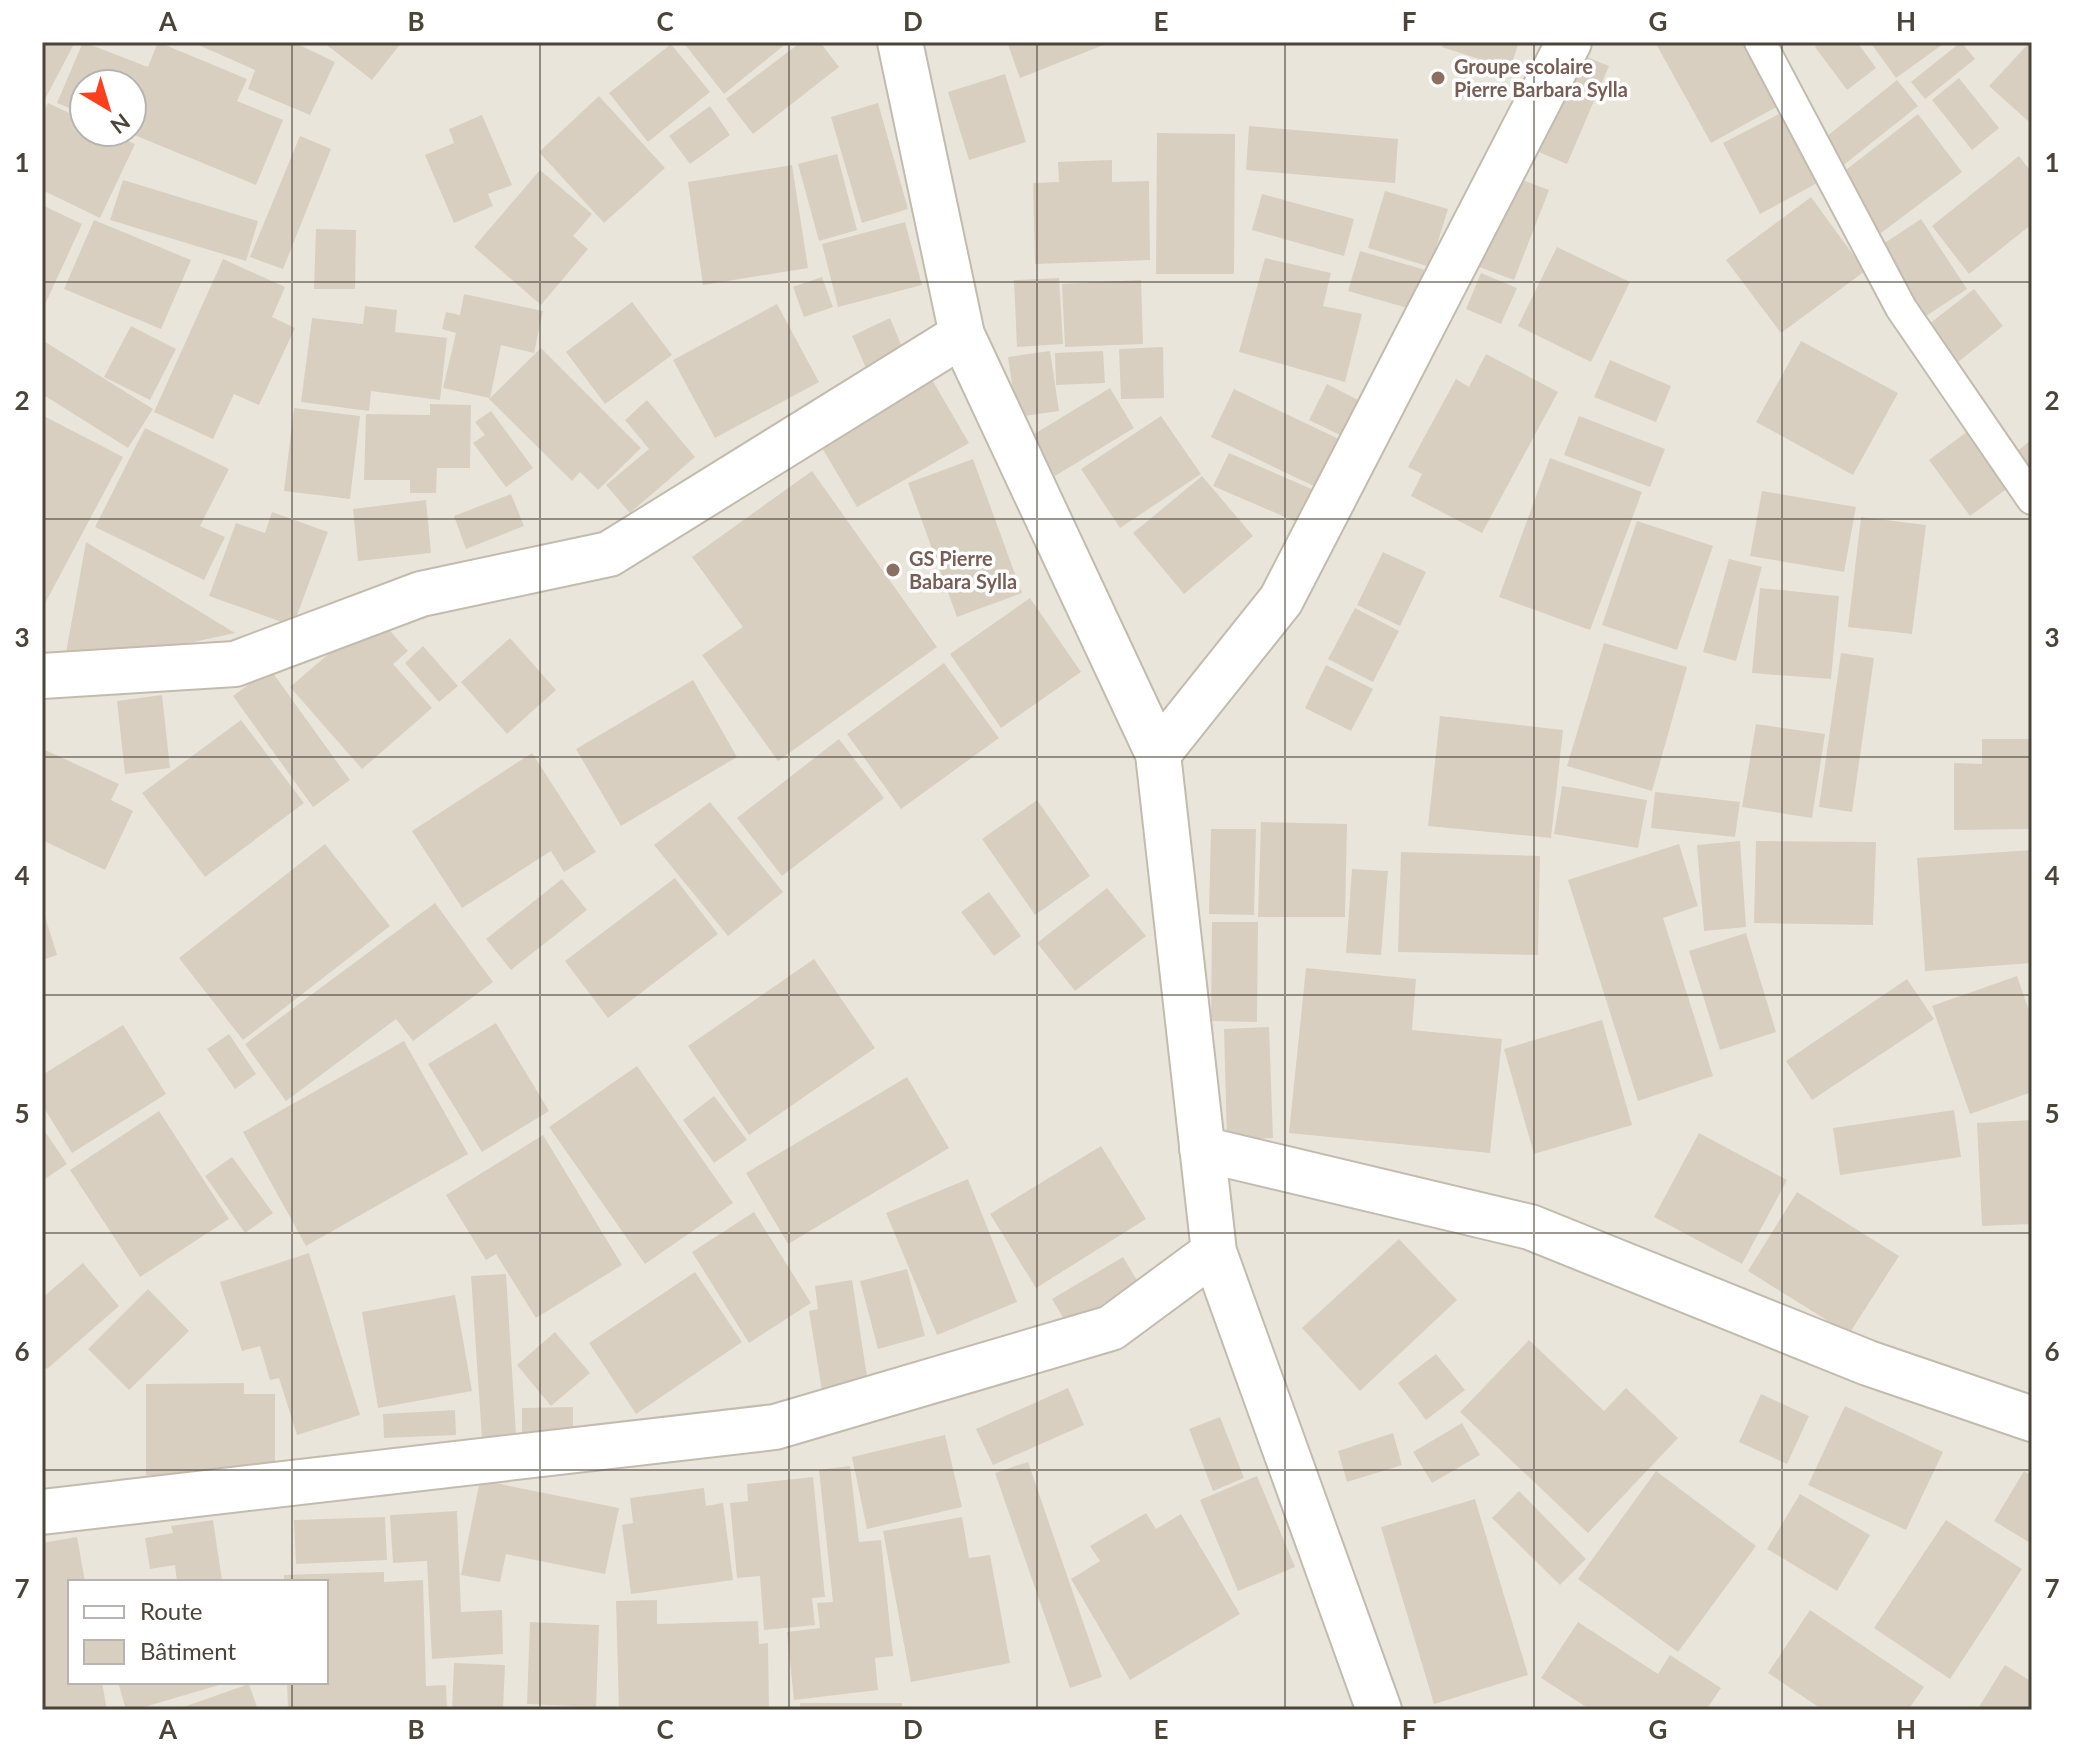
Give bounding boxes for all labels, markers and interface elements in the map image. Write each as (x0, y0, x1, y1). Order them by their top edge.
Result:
text: A (158, 5, 178, 37)
text: B (407, 5, 425, 37)
text: C (656, 5, 674, 37)
text: D (903, 5, 923, 37)
text: E (1154, 5, 1168, 37)
text: F (1402, 5, 1416, 37)
text: G (1649, 5, 1667, 37)
text: H (1896, 5, 1916, 37)
place label: Groupe scolaire Pierre Barbara Sylla (1454, 54, 1628, 101)
north arrow (68, 68, 148, 148)
marker: Groupe scolaire Pierre Barbara Sylla (1429, 69, 1447, 87)
text: N (106, 108, 136, 140)
text: 1 (14, 146, 30, 178)
text: 1 (2044, 146, 2060, 178)
text: 2 (14, 384, 30, 416)
text: 2 (2044, 384, 2060, 416)
place label: GS Pierre Babara Sylla (909, 546, 1017, 593)
marker: GS Pierre Babara Sylla (884, 561, 902, 579)
text: 3 (14, 621, 30, 653)
text: 3 (2044, 621, 2060, 653)
text: 4 (14, 859, 30, 891)
text: 4 (2044, 859, 2060, 891)
text: 5 (14, 1097, 30, 1129)
text: 5 (2044, 1097, 2060, 1129)
text: 6 (14, 1335, 30, 1367)
text: 6 (2044, 1335, 2060, 1367)
text: 7 (14, 1572, 30, 1604)
text: 7 (2044, 1572, 2060, 1604)
legend (68, 1580, 328, 1684)
text: Route (140, 1596, 202, 1625)
text: Bâtiment (140, 1636, 237, 1665)
text: A (158, 1713, 178, 1745)
text: B (407, 1713, 425, 1745)
text: C (656, 1713, 674, 1745)
text: D (903, 1713, 923, 1745)
text: E (1154, 1713, 1168, 1745)
text: F (1402, 1713, 1416, 1745)
text: G (1649, 1713, 1667, 1745)
text: H (1896, 1713, 1916, 1745)

